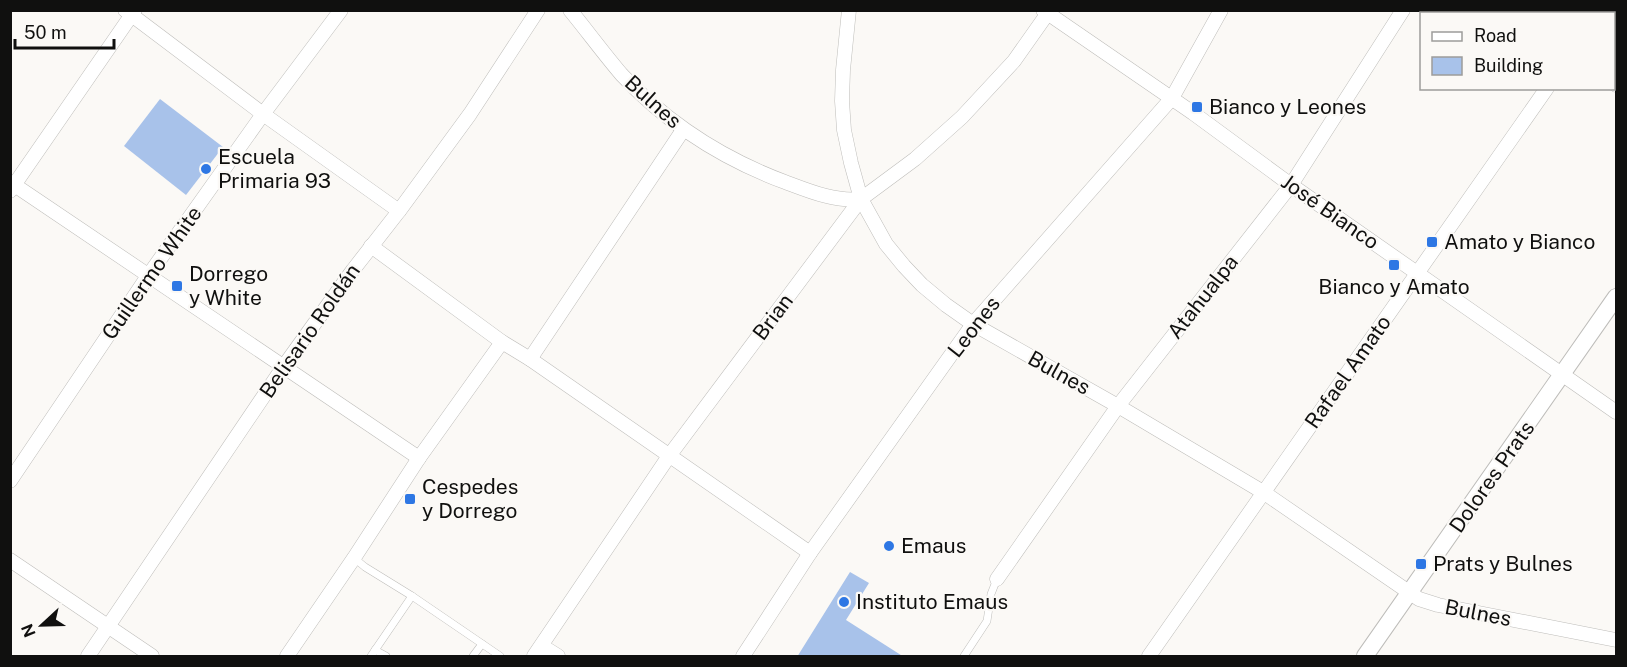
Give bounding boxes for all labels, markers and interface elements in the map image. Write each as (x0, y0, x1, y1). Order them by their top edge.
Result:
scale bar (15, 12, 114, 50)
legend (1420, 12, 1615, 90)
text: 50 m (24, 22, 67, 43)
text: Road (1474, 25, 1517, 46)
text: Building (1474, 55, 1543, 76)
street label: Bulnes (620, 70, 687, 133)
place label: Bianco y Leones (1209, 94, 1366, 119)
marker: Bianco y Leones (1190, 100, 1204, 114)
place label: Escuela Primaria 93 (218, 144, 331, 193)
marker: Escuela Primaria 93 (199, 162, 213, 176)
street label: José Bianco (1277, 169, 1384, 254)
street label: Guillermo White (96, 201, 207, 344)
place label: Amato y Bianco (1444, 229, 1595, 254)
marker: Amato y Bianco (1425, 235, 1439, 249)
street label: Atahualpa (1162, 250, 1243, 344)
marker: Bianco y Amato (1387, 258, 1401, 272)
street label: Belisario Roldán (254, 259, 365, 403)
place label: Dorrego y White (189, 261, 268, 310)
place label: Bianco y Amato (1318, 274, 1470, 299)
marker: Dorrego y White (170, 279, 184, 293)
street label: Brian (747, 289, 798, 345)
street label: Leones (942, 291, 1005, 362)
street label: Rafael Amato (1299, 310, 1396, 433)
street label: Bulnes (1024, 345, 1095, 400)
street label: Dolores Prats (1444, 416, 1539, 537)
place label: Cespedes y Dorrego (422, 474, 518, 523)
marker: Cespedes y Dorrego (403, 492, 417, 506)
place label: Emaus (901, 533, 966, 558)
marker: Emaus (882, 539, 896, 553)
place label: Prats y Bulnes (1433, 551, 1573, 576)
marker: Prats y Bulnes (1414, 557, 1428, 571)
place label: Instituto Emaus (856, 589, 1008, 614)
street label: Bulnes (1443, 594, 1513, 631)
north arrow (12, 595, 72, 655)
marker: Instituto Emaus (837, 595, 851, 609)
text: N (17, 621, 40, 640)

